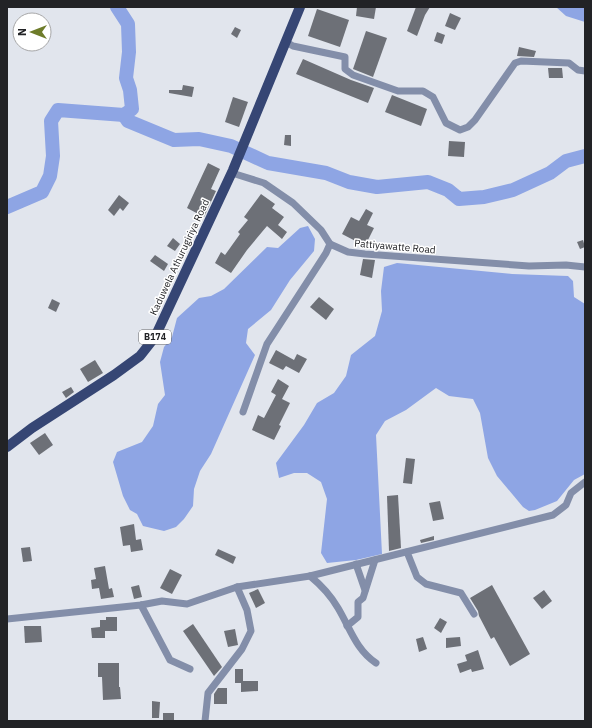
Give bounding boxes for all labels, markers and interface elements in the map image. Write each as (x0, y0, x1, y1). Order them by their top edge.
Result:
north arrow (12, 12, 52, 52)
text: N (15, 28, 29, 36)
street label: Kaduwela Athurugiriya Road (147, 197, 212, 317)
street label: Pattiyawatte Road (354, 236, 436, 257)
road number: B174 (139, 330, 171, 344)

